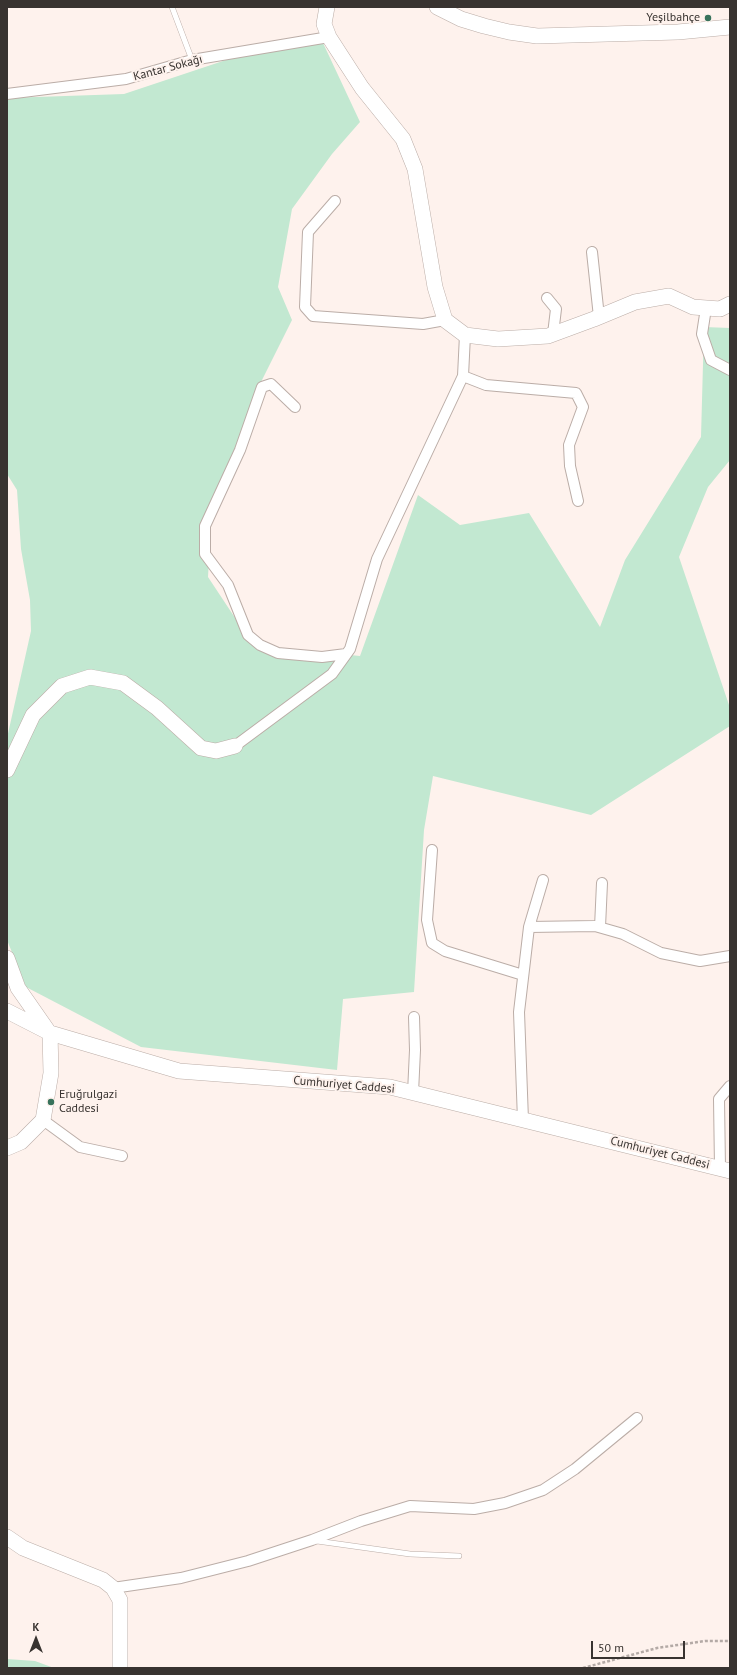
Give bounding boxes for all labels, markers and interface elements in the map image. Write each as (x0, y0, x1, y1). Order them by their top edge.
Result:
place label: Yeşilbahçe (646, 11, 700, 25)
marker: Yeşilbahçe (703, 13, 713, 23)
street label: Kantar Sokağı (132, 52, 204, 84)
street label: Cumhuriyet Caddesi (293, 1073, 395, 1097)
place label: Eruğrulgazi Caddesi (59, 1088, 117, 1116)
marker: Eruğrulgazi Caddesi (46, 1097, 56, 1107)
street label: Cumhuriyet Caddesi (609, 1134, 711, 1172)
north arrow (16, 1619, 56, 1659)
text: K (33, 1620, 39, 1634)
scale bar (593, 1633, 687, 1659)
text: 50 m (598, 1640, 624, 1655)

